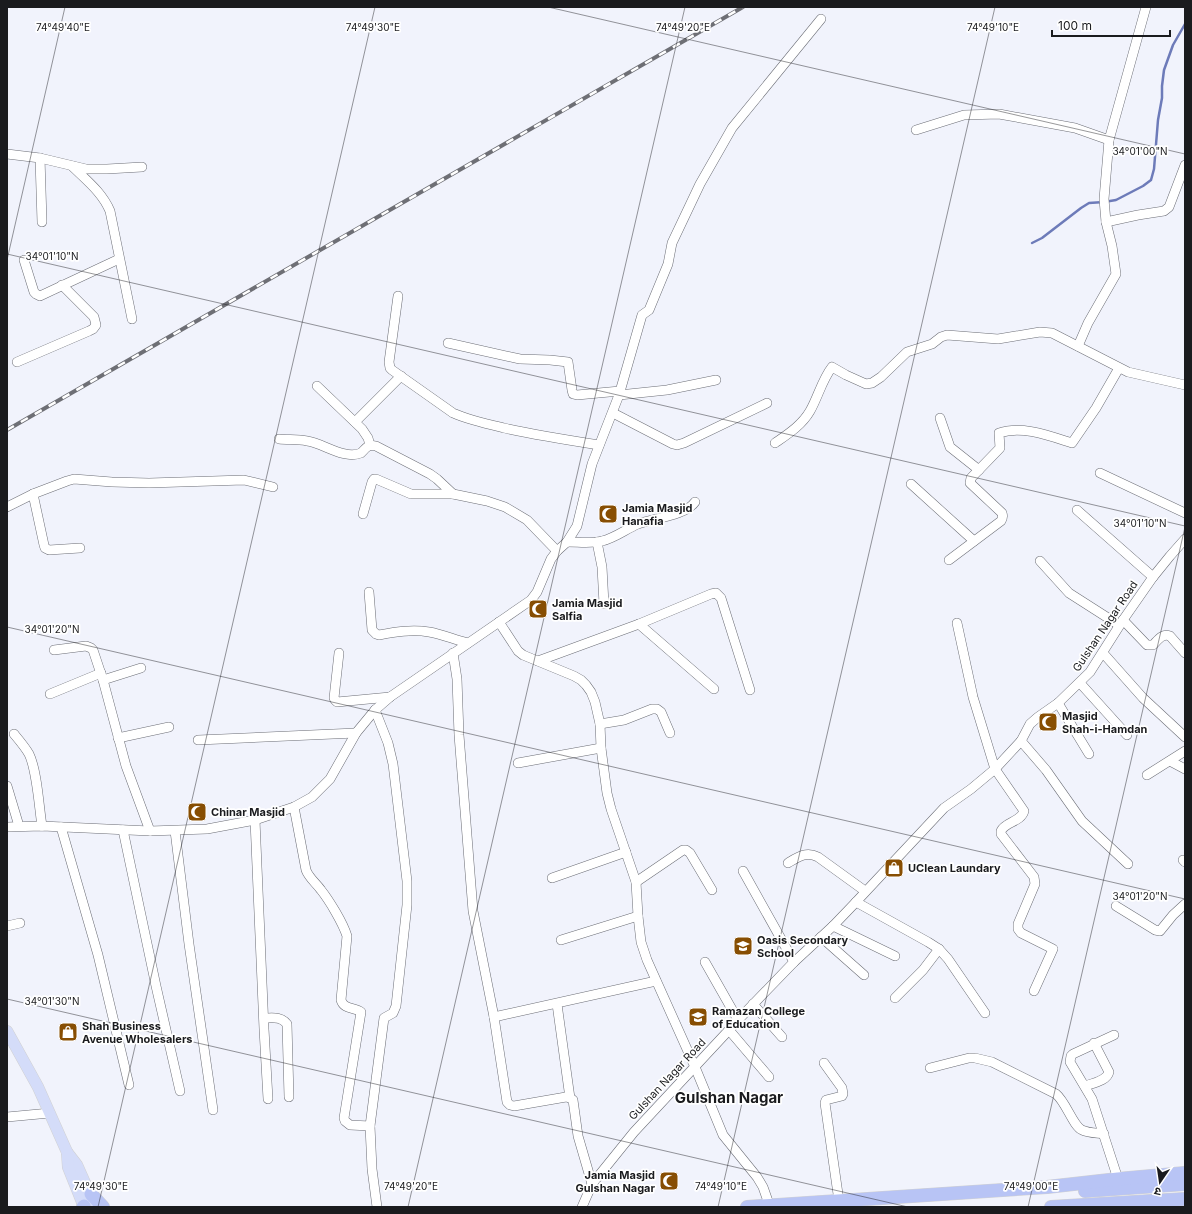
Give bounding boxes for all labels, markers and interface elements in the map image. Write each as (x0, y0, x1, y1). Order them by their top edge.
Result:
scale bar (1052, 12, 1170, 38)
text: 100 m (1058, 18, 1092, 33)
text: 74°49'40"E (36, 21, 90, 33)
text: 74°49'30"E (346, 21, 400, 33)
text: 74°49'20"E (656, 21, 710, 33)
text: 74°49'10"E (967, 21, 1019, 33)
text: 34°01'00"N (1112, 145, 1168, 157)
text: 34°01'10"N (26, 250, 78, 262)
place label: Jamia Masjid Hanafia (622, 501, 693, 528)
mosque icon: Jamia Masjid Hanafia (597, 503, 619, 525)
text: 34°01'10"N (1114, 517, 1166, 529)
street label: Gulshan Nagar Road (1069, 578, 1141, 674)
place label: Jamia Masjid Salfia (552, 596, 623, 623)
mosque icon: Jamia Masjid Salfia (527, 598, 549, 620)
text: 34°01'20"N (25, 623, 79, 635)
place label: Masjid Shah-i-Hamdan (1062, 709, 1148, 736)
mosque icon: Masjid Shah-i-Hamdan (1037, 711, 1059, 733)
mosque icon: Chinar Masjid (186, 801, 208, 823)
place label: Chinar Masjid (211, 805, 285, 819)
shop icon: UClean Laundary (883, 857, 905, 879)
place label: UClean Laundary (908, 861, 1001, 875)
text: 34°01'20"N (1113, 890, 1167, 902)
place label: Oasis Secondary School (757, 933, 849, 960)
school or university icon: Oasis Secondary School (732, 935, 754, 957)
text: 34°01'30"N (24, 995, 80, 1007)
place label: Ramazan College of Education (712, 1004, 805, 1031)
school or university icon: Ramazan College of Education (687, 1006, 709, 1028)
place label: Shah Business Avenue Wholesalers (82, 1019, 193, 1046)
shop icon: Shah Business Avenue Wholesalers (57, 1021, 79, 1043)
street label: Gulshan Nagar Road (626, 1035, 708, 1123)
district label: Gulshan Nagar (675, 1088, 783, 1107)
north arrow (1140, 1162, 1180, 1202)
place label: Jamia Masjid Gulshan Nagar (575, 1168, 656, 1195)
mosque icon: Jamia Masjid Gulshan Nagar (658, 1170, 680, 1192)
text: 74°49'30"E (74, 1180, 128, 1192)
text: 74°49'20"E (384, 1180, 438, 1192)
text: 74°49'10"E (695, 1180, 747, 1192)
text: 74°49'00"E (1004, 1180, 1058, 1192)
text: उ (1152, 1184, 1162, 1199)

